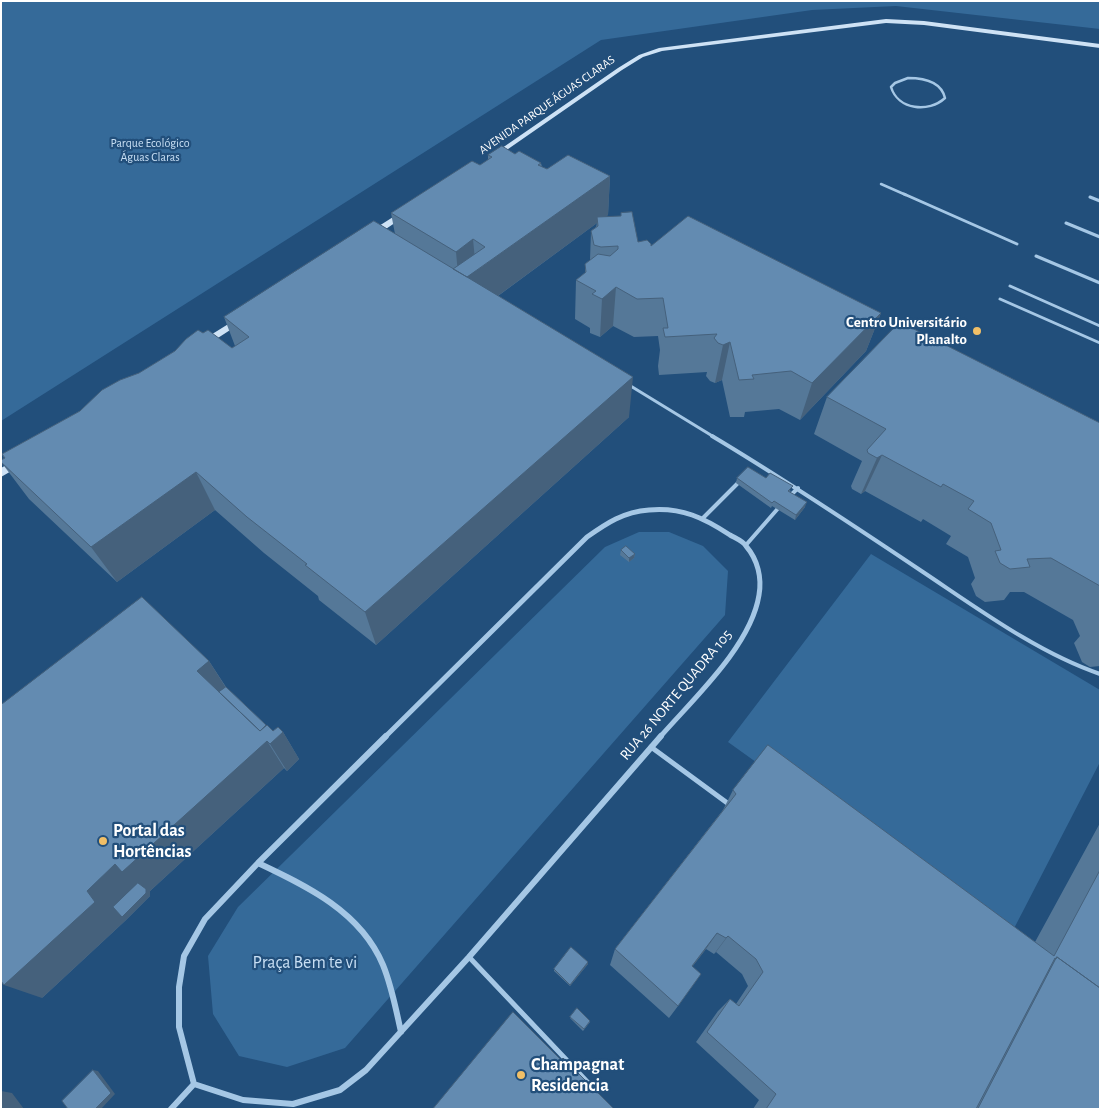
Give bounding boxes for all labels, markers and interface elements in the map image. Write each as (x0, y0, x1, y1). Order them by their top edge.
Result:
street label: AVENIDA PARQUE ÁGUAS CLARAS (476, 53, 618, 157)
park label: Parque Ecológico Águas Claras (110, 136, 190, 164)
place label: Centro Universitário Planalto (846, 313, 967, 348)
marker: Centro Universitário Planalto (971, 325, 983, 337)
street label: RUA 26 NORTE QUADRA 105 (616, 626, 736, 764)
place label: Portal das Hortências (113, 820, 191, 862)
marker: Portal das Hortências (97, 835, 109, 847)
park label: Praça Bem te vi (253, 952, 357, 974)
place label: Champagnat Residencia (531, 1054, 624, 1096)
marker: Champagnat Residencia (515, 1069, 527, 1081)

